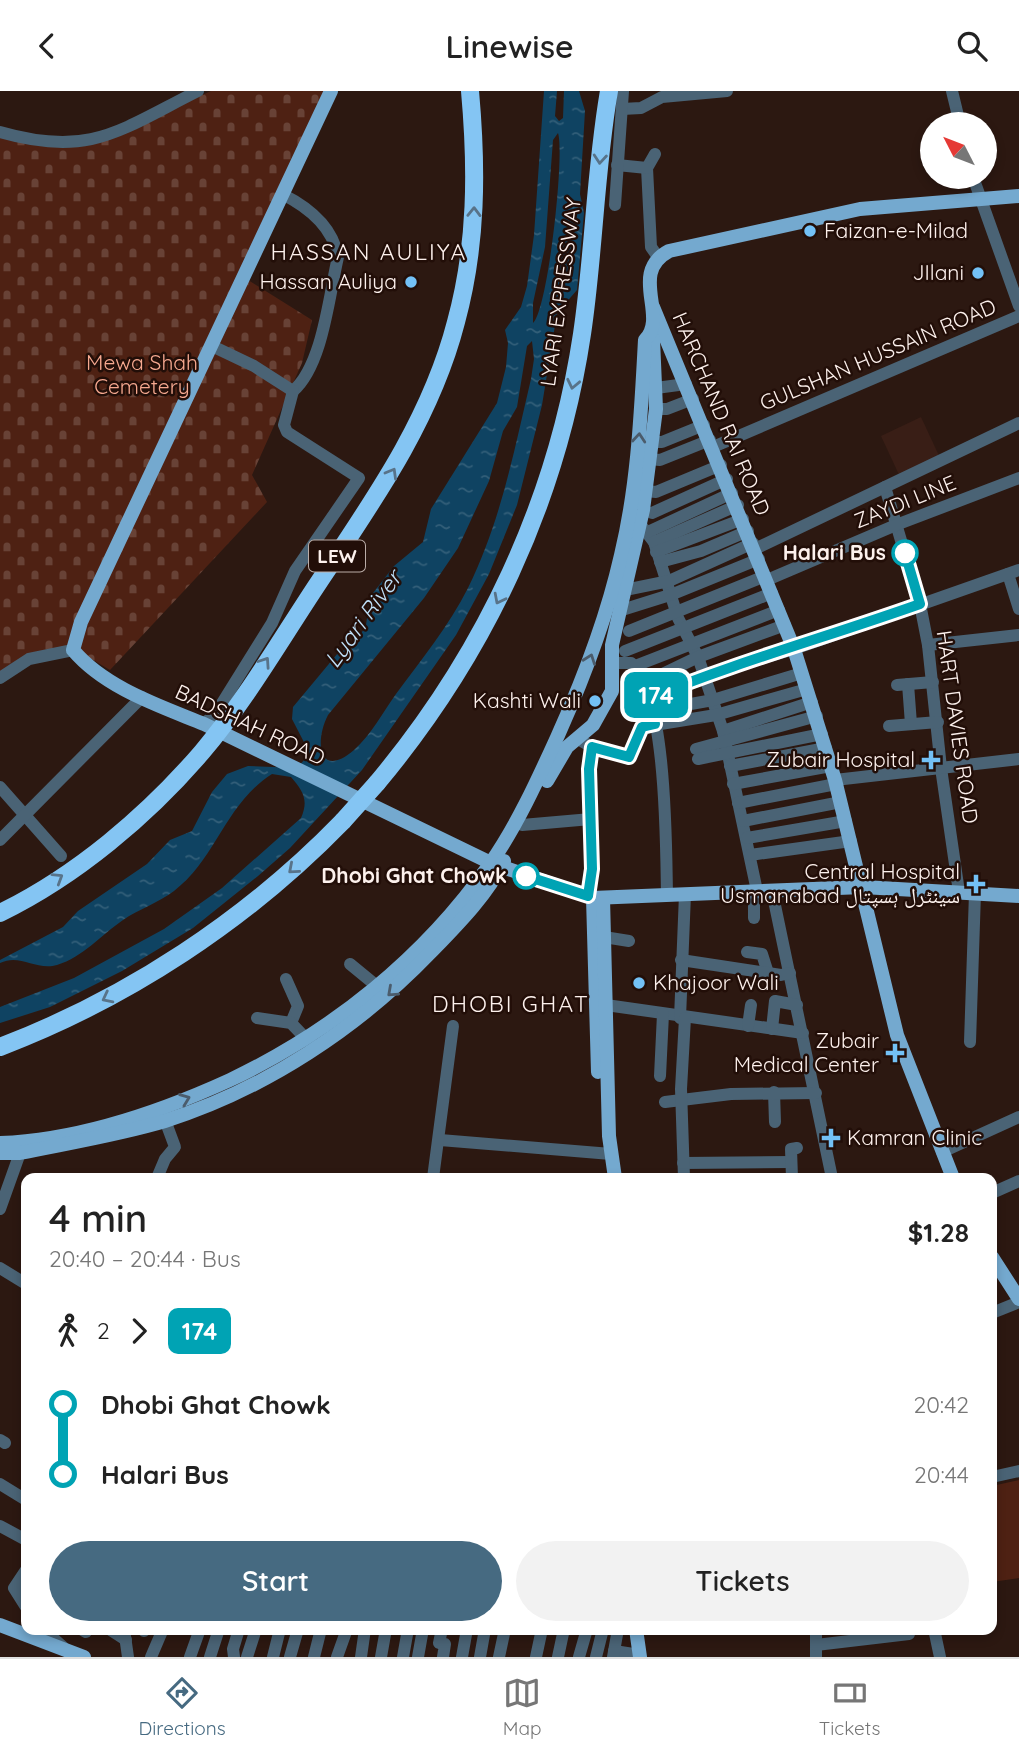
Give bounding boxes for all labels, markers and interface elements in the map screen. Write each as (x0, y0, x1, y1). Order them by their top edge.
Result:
text: Linewise (445, 26, 574, 66)
icon: back (28, 27, 66, 65)
icon: search (953, 27, 991, 65)
north arrow (920, 112, 998, 189)
map controls (920, 112, 997, 189)
one-way arrow (593, 153, 608, 164)
street label: LYARI EXPRESSWAY (534, 196, 586, 388)
one-way arrow (467, 207, 482, 218)
place label: Faizan-e-Milad (824, 217, 968, 243)
marker: Faizan-e-Milad (802, 223, 818, 239)
district label: HASSAN AULIYA (271, 237, 467, 266)
place label: JIlani (913, 259, 964, 285)
marker: JIlani (970, 265, 986, 281)
place label: Hassan Auliya (259, 268, 397, 294)
marker: Hassan Auliya (403, 274, 419, 290)
street label: GULSHAN HUSSAIN ROAD (756, 292, 1000, 416)
street label: HARCHAND RAI ROAD (667, 308, 777, 519)
park label: Mewa Shah Cemetery (86, 349, 198, 399)
one-way arrow (566, 378, 581, 390)
one-way arrow (631, 432, 646, 443)
one-way arrow (383, 468, 396, 481)
street label: ZAYDI LINE (850, 469, 959, 533)
place label: Halari Bus (783, 539, 886, 565)
marker: Halari Bus (892, 540, 918, 566)
road number: LEW (309, 541, 365, 571)
water label: Lyari River (318, 562, 409, 673)
one-way arrow (494, 592, 508, 604)
street label: HART DAVIES ROAD (932, 629, 984, 825)
one-way arrow (582, 653, 596, 666)
one-way arrow (257, 657, 269, 670)
line badge: 174 (616, 672, 696, 718)
street label: BADSHAH ROAD (171, 678, 329, 770)
text: 174 (638, 680, 674, 710)
place label: Kashti Wali (473, 687, 581, 713)
marker: Kashti Wali (587, 693, 603, 709)
place label: Zubair Hospital (766, 746, 915, 772)
marker: Zubair Hospital (921, 750, 941, 770)
place label: Central Hospital Usmanabad سینٹرل ہسپتال (720, 858, 960, 908)
one-way arrow (289, 860, 302, 873)
place label: Dhobi Ghat Chowk (321, 862, 507, 888)
marker: Dhobi Ghat Chowk (513, 863, 539, 889)
one-way arrow (51, 873, 64, 886)
marker: Central Hospital Usmanabad سینٹرل ہسپتال (966, 874, 986, 894)
place label: Khajoor Wali (653, 969, 779, 995)
marker: Khajoor Wali (631, 975, 647, 991)
one-way arrow (387, 984, 400, 996)
one-way arrow (101, 989, 114, 1003)
district label: DHOBI GHAT (432, 989, 590, 1018)
place label: Zubair Medical Center (734, 1027, 879, 1077)
marker: Zubair Medical Center (885, 1043, 905, 1063)
one-way arrow (178, 1093, 190, 1107)
place label: Kamran Clinic (847, 1124, 982, 1150)
marker: Kamran Clinic (821, 1128, 841, 1148)
text: 4 min (49, 1194, 147, 1242)
text: $1.28 (908, 1216, 969, 1249)
text: 20:40 – 20:44 · Bus (49, 1244, 241, 1273)
icon: walk (49, 1312, 87, 1350)
icon: forward (120, 1312, 158, 1350)
text: 2 (97, 1316, 110, 1345)
text: 174 (182, 1316, 217, 1346)
text: Dhobi Ghat Chowk (101, 1388, 331, 1421)
text: 20:42 (913, 1390, 969, 1419)
text: Halari Bus (101, 1458, 229, 1491)
text: 20:44 (914, 1460, 969, 1489)
button: Start (49, 1541, 502, 1621)
button: Tickets (516, 1541, 969, 1621)
tab: Directions (139, 1674, 226, 1740)
tab: Map (503, 1674, 542, 1740)
tab: Tickets (819, 1674, 880, 1740)

